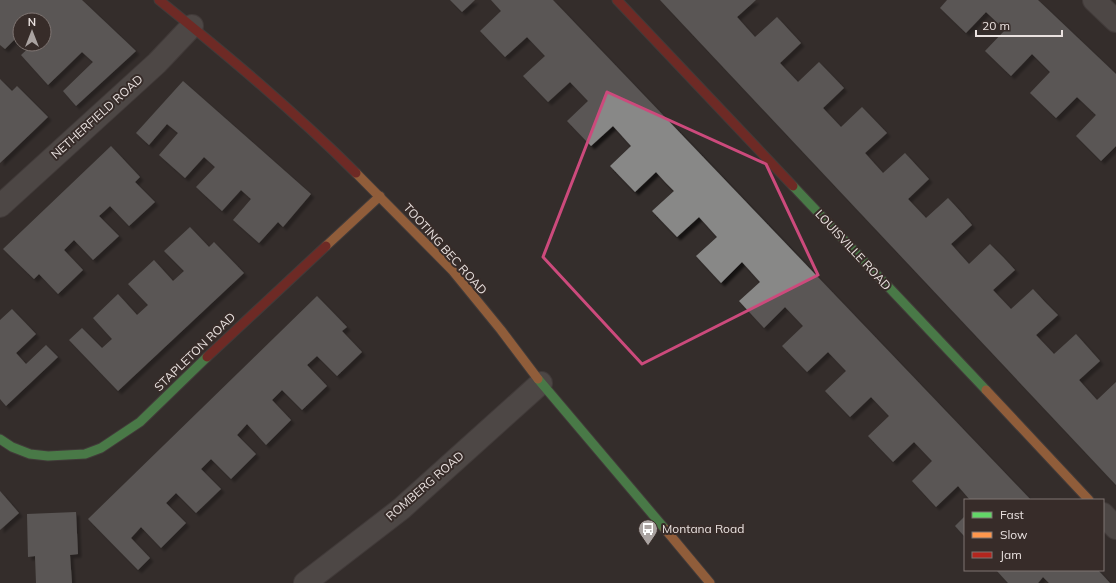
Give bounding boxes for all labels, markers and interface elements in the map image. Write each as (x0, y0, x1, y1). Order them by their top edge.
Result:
north arrow (12, 12, 52, 52)
scale bar (976, 12, 1062, 38)
text: N (28, 15, 36, 29)
text: 20 m (982, 18, 1010, 33)
street label: NETHERFIELD ROAD (48, 71, 146, 162)
street label: TOOTING BEC ROAD (400, 200, 490, 297)
street label: LOUISVILLE ROAD (812, 206, 894, 293)
street label: STAPLETON ROAD (151, 309, 238, 394)
street label: ROMBERG ROAD (383, 448, 467, 524)
legend (964, 499, 1104, 571)
text: Fast (1000, 507, 1024, 522)
bus stop icon: Montana Road (637, 518, 659, 546)
place label: Montana Road (662, 521, 744, 536)
text: Slow (1000, 527, 1028, 542)
text: Jam (1000, 547, 1022, 562)

